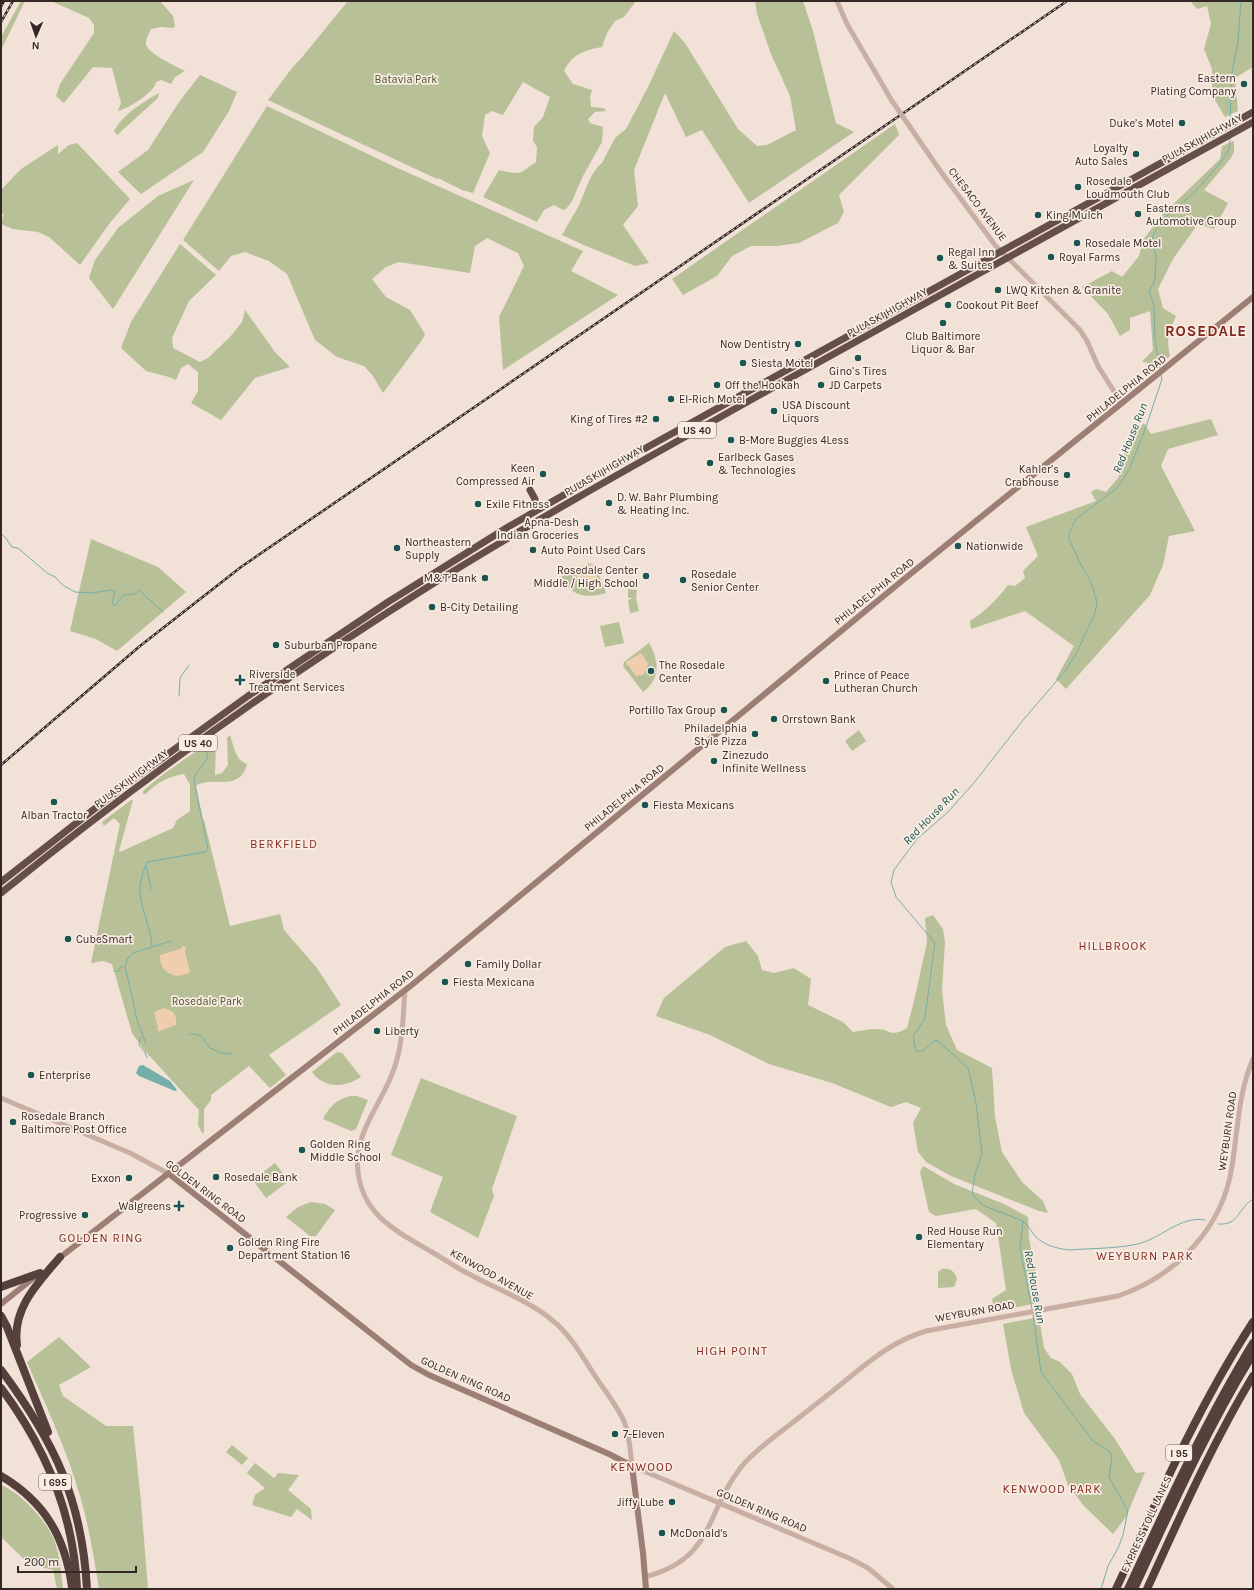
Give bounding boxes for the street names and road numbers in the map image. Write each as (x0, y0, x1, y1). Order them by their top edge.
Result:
street label: PULASKI HIGHWAY (1160, 111, 1245, 166)
street label: CHESACO AVENUE (946, 165, 1010, 244)
street label: PULASKI HIGHWAY (845, 285, 930, 340)
street label: PHILADELPHIA ROAD (1084, 352, 1169, 425)
road number: US 40 (678, 422, 716, 438)
street label: PULASKI HIGHWAY (562, 442, 647, 499)
street label: PHILADELPHIA ROAD (832, 555, 917, 628)
road number: US 40 (179, 735, 217, 751)
street label: PULASKI HIGHWAY (91, 746, 171, 811)
street label: PHILADELPHIA ROAD (582, 761, 667, 834)
street label: PHILADELPHIA ROAD (330, 967, 416, 1038)
street label: WEYBURN ROAD (1215, 1090, 1240, 1172)
street label: GOLDEN RING ROAD (163, 1157, 248, 1226)
street label: KENWOOD AVENUE (448, 1246, 536, 1303)
street label: WEYBURN ROAD (934, 1298, 1016, 1325)
street label: GOLDEN RING ROAD (419, 1354, 513, 1405)
road number: I 95 (1166, 1445, 1192, 1461)
road number: I 695 (39, 1474, 71, 1490)
street label: EXPRESS TOLL LANES (1118, 1474, 1175, 1575)
street label: GOLDEN RING ROAD (714, 1485, 809, 1535)

